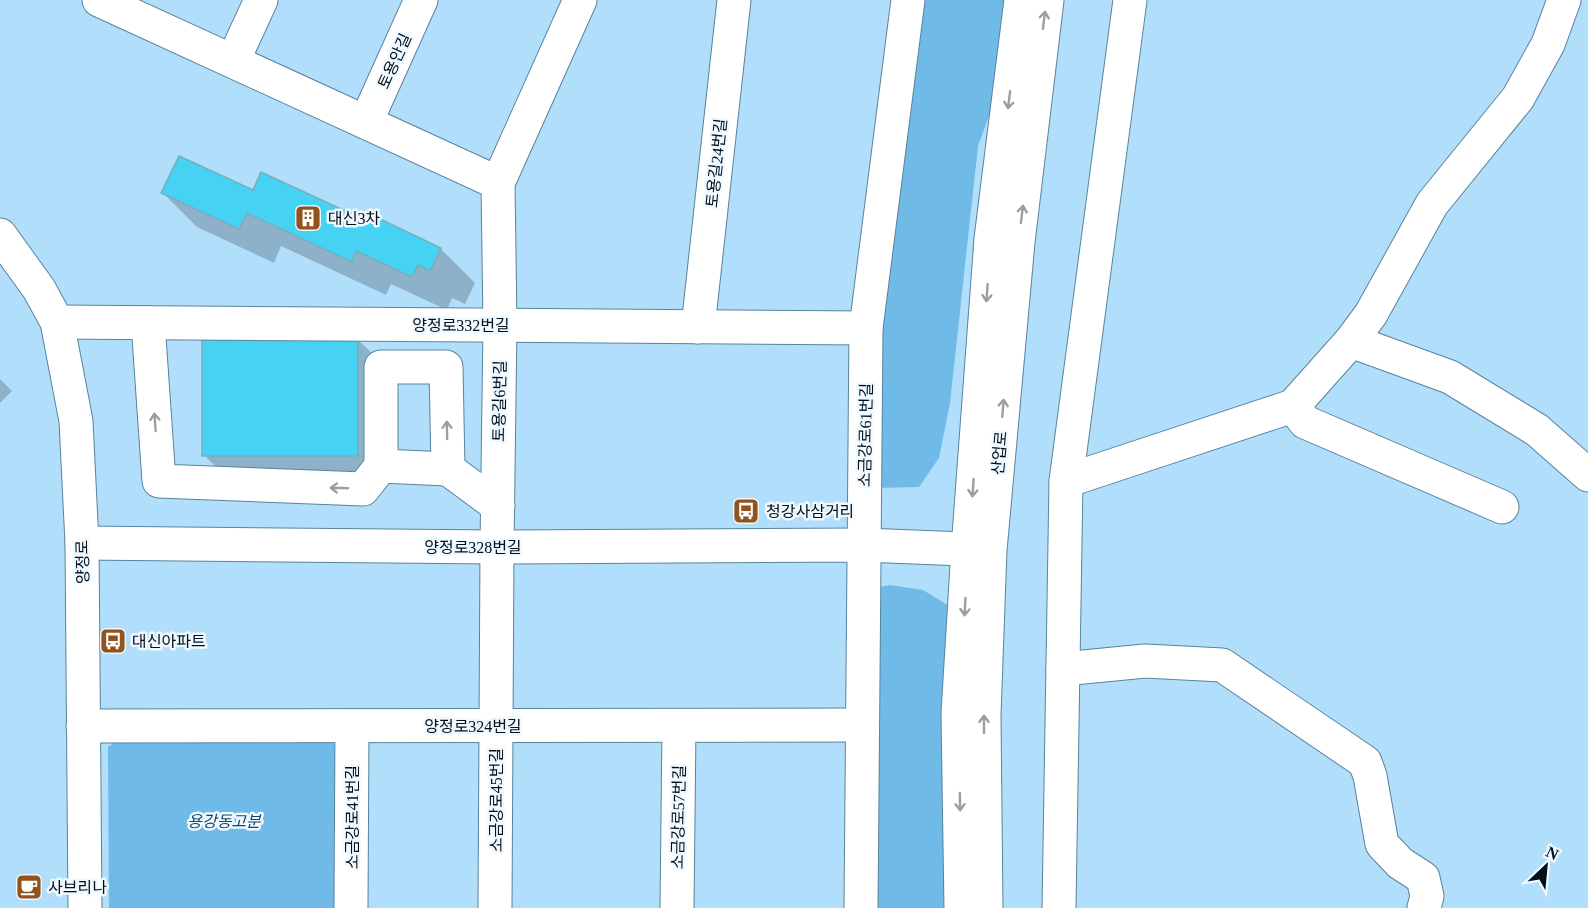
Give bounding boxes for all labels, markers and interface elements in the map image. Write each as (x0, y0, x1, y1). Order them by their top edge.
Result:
one-way arrow (1039, 11, 1050, 31)
street label: 토용안길 (375, 31, 414, 92)
one-way arrow (1003, 89, 1014, 109)
street label: 토용길24번길 (703, 118, 730, 208)
building icon: 대신3차 (293, 203, 323, 233)
one-way arrow (1016, 204, 1027, 224)
place label: 대신3차 (328, 210, 380, 227)
one-way arrow (981, 283, 992, 303)
street label: 양정로332번길 (412, 317, 510, 334)
street label: 토용길6번길 (490, 360, 509, 442)
street label: 소금강로61번길 (856, 383, 875, 487)
one-way arrow (998, 399, 1009, 418)
one-way arrow (149, 413, 160, 433)
one-way arrow (441, 420, 453, 440)
street label: 산업로 (989, 430, 1010, 476)
one-way arrow (967, 477, 978, 497)
one-way arrow (329, 482, 349, 494)
bus stop icon: 청강사삼거리 (731, 496, 761, 526)
place label: 청강사삼거리 (766, 503, 854, 520)
street label: 양정로 (74, 539, 91, 584)
street label: 양정로328번길 (424, 539, 522, 556)
one-way arrow (959, 597, 970, 617)
bus stop icon: 대신아파트 (98, 626, 128, 656)
place label: 대신아파트 (132, 633, 206, 650)
one-way arrow (978, 714, 990, 734)
street label: 양정로324번길 (424, 718, 522, 735)
street label: 소금강로45번길 (488, 748, 505, 852)
street label: 소금강로41번길 (344, 765, 361, 869)
street label: 소금강로57번길 (669, 765, 688, 869)
one-way arrow (954, 792, 966, 812)
park label: 용강동고분 (187, 813, 262, 830)
north arrow (1516, 836, 1576, 896)
text: N (1543, 843, 1562, 863)
cafe icon: 사브리나 (14, 872, 44, 902)
place label: 사브리나 (48, 879, 107, 896)

